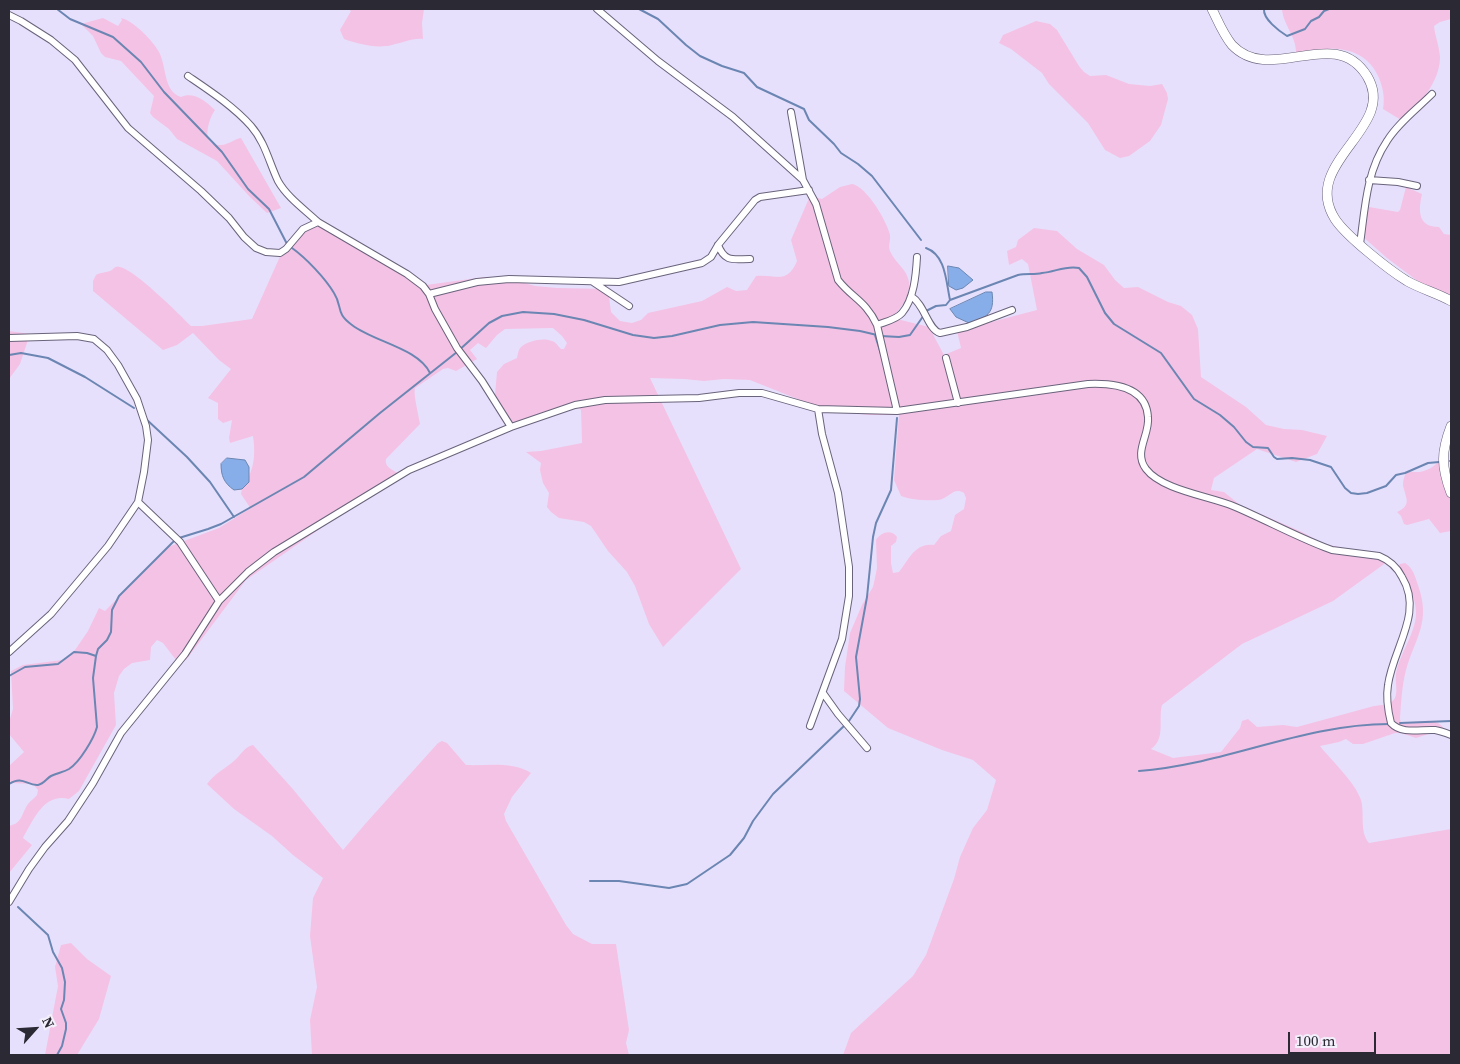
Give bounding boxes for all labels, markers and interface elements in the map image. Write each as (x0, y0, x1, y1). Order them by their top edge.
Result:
north arrow (10, 1004, 60, 1054)
text: N (37, 1013, 60, 1031)
scale bar (1290, 1022, 1378, 1054)
text: 100 m (1296, 1030, 1336, 1051)

